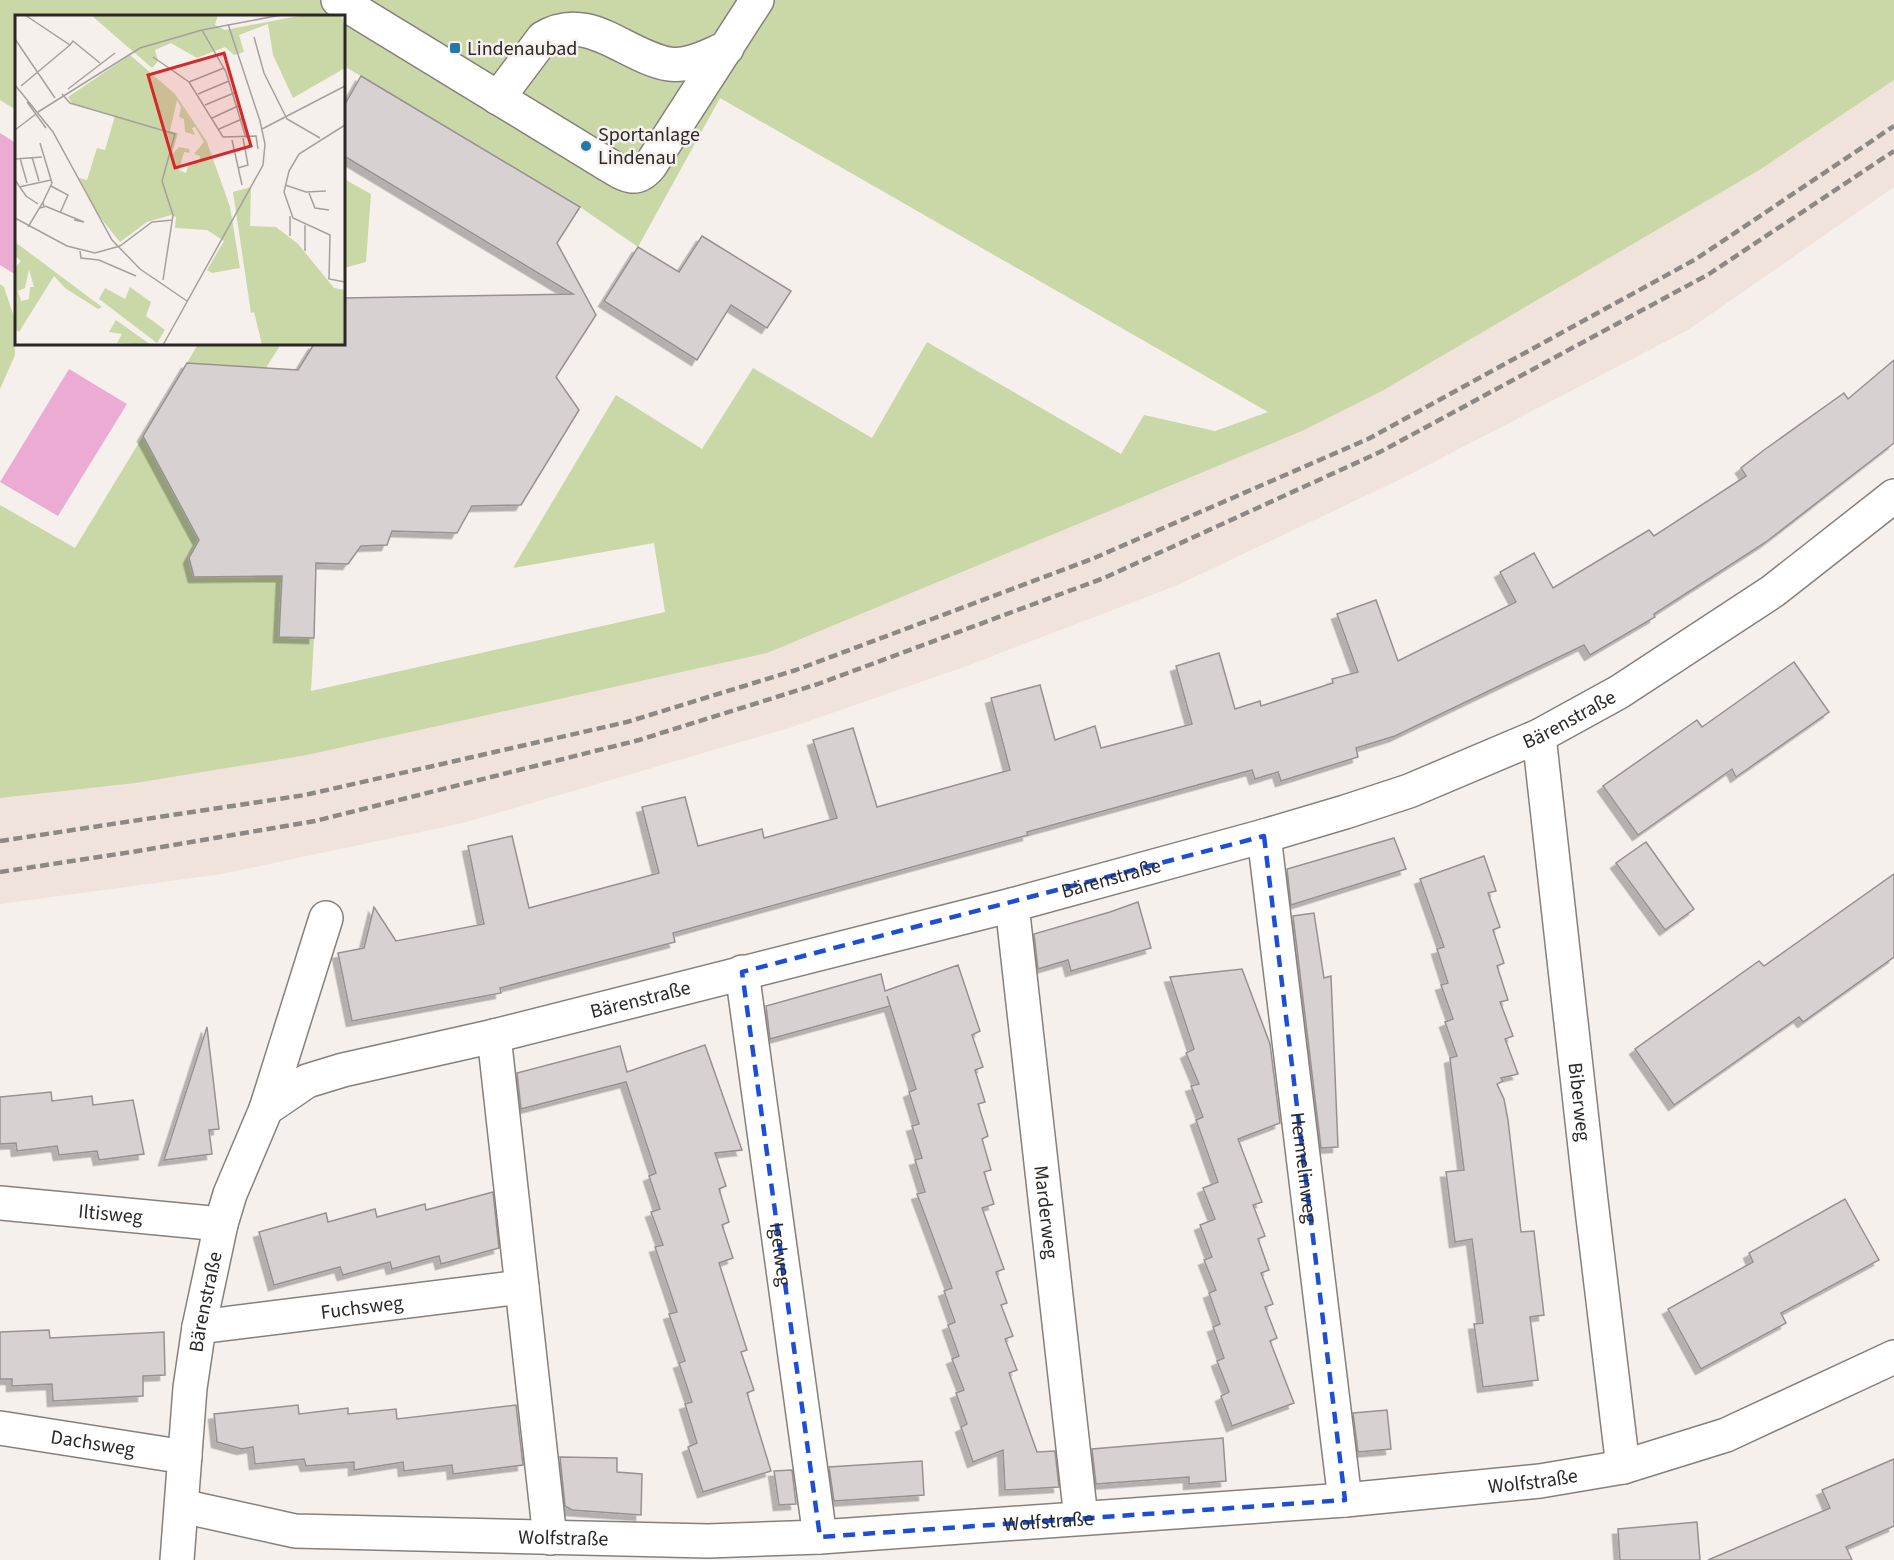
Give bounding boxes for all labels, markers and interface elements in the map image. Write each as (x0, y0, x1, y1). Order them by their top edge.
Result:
inset map (15, 15, 345, 345)
place label: Lindenaubad (467, 35, 577, 63)
marker: Lindenaubad (448, 41, 462, 55)
place label: Sportanlage Lindenau (598, 121, 700, 172)
marker: Sportanlage Lindenau (579, 139, 593, 153)
street label: Bärenstraße (1518, 683, 1621, 756)
street label: Bärenstraße (1058, 852, 1164, 906)
street label: Bärenstraße (587, 974, 694, 1026)
street label: Biberweg (1561, 1061, 1597, 1143)
street label: Hermelinweg (1283, 1111, 1324, 1225)
street label: Marderweg (1026, 1164, 1065, 1260)
street label: Iltisweg (77, 1198, 144, 1231)
street label: Igelweg (762, 1221, 798, 1288)
street label: Bärenstraße (182, 1249, 230, 1354)
street label: Fuchsweg (319, 1289, 405, 1327)
street label: Dachsweg (49, 1423, 137, 1464)
street label: Wolfstraße (1487, 1462, 1580, 1501)
street label: Wolfstraße (1003, 1505, 1095, 1539)
street label: Wolfstraße (518, 1523, 609, 1554)

